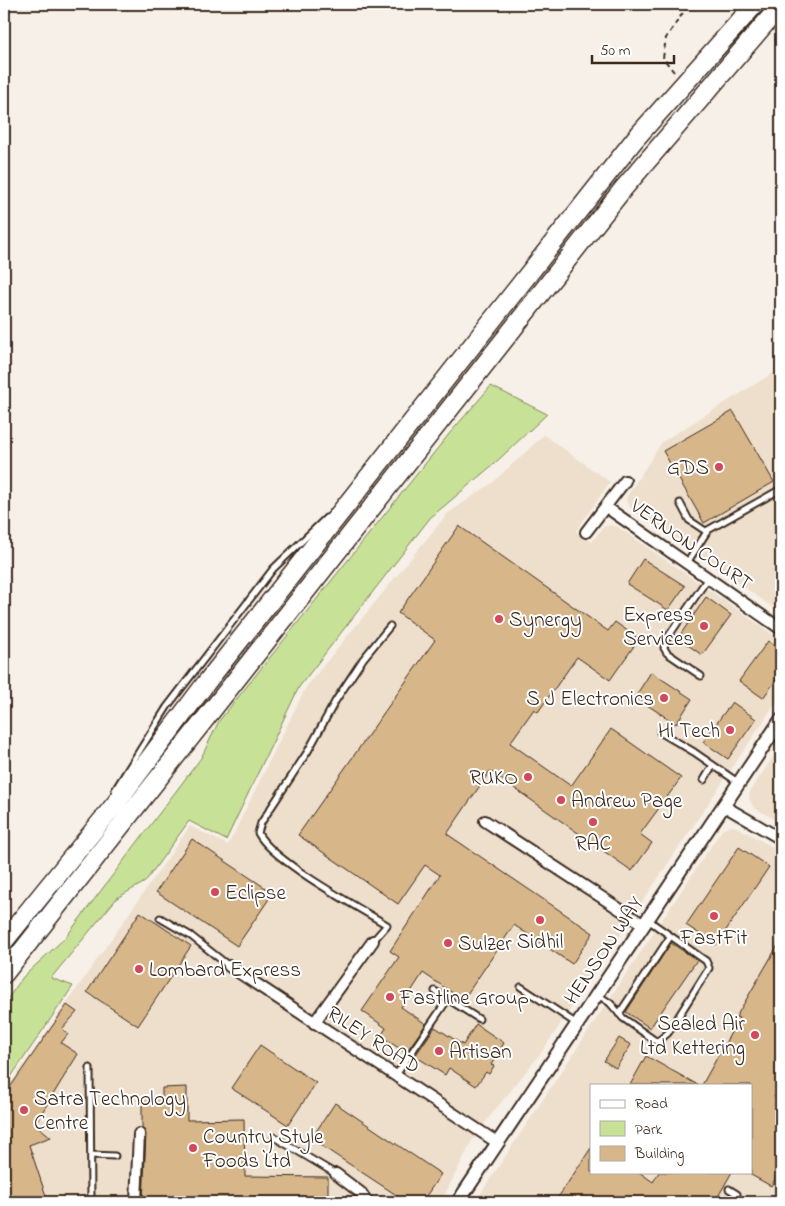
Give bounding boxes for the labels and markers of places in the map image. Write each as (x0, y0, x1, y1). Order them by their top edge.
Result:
place label: GDS (667, 454, 709, 484)
marker: GDS (713, 461, 725, 473)
place label: Express Services (623, 601, 694, 655)
place label: Synergy (509, 606, 582, 638)
marker: Synergy (493, 613, 505, 625)
marker: Express Services (698, 620, 710, 632)
place label: S J Electronics (526, 685, 654, 715)
marker: S J Electronics (658, 692, 670, 704)
place label: Hi Tech (658, 717, 720, 747)
marker: Hi Tech (724, 724, 736, 736)
place label: RUKO (469, 764, 518, 794)
marker: RUKO (522, 771, 534, 783)
place label: Andrew Page (571, 787, 683, 819)
marker: Andrew Page (555, 794, 567, 806)
marker: RAC (587, 816, 599, 828)
place label: RAC (575, 830, 611, 860)
place label: Eclipse (225, 879, 286, 909)
marker: Eclipse (209, 886, 221, 898)
marker: FastFit (708, 910, 720, 922)
marker: Sidhil (534, 914, 546, 926)
place label: FastFit (679, 924, 748, 954)
place label: Sidhil (517, 928, 563, 958)
place label: Sulzer (458, 930, 512, 960)
marker: Sulzer (442, 937, 454, 949)
place label: Lombard Express (149, 956, 301, 986)
marker: Lombard Express (133, 963, 145, 975)
place label: Fastline Group (399, 984, 529, 1014)
marker: Fastline Group (384, 991, 396, 1003)
place label: Sealed Air Ltd Kettering (640, 1010, 745, 1066)
marker: Sealed Air Ltd Kettering (749, 1029, 761, 1041)
place label: Artisan (449, 1038, 512, 1068)
marker: Artisan (433, 1045, 445, 1057)
place label: Satra Technology Centre (34, 1085, 186, 1139)
marker: Satra Technology Centre (18, 1104, 30, 1116)
place label: Country Style Foods Ltd (202, 1123, 324, 1177)
marker: Country Style Foods Ltd (187, 1142, 199, 1154)

